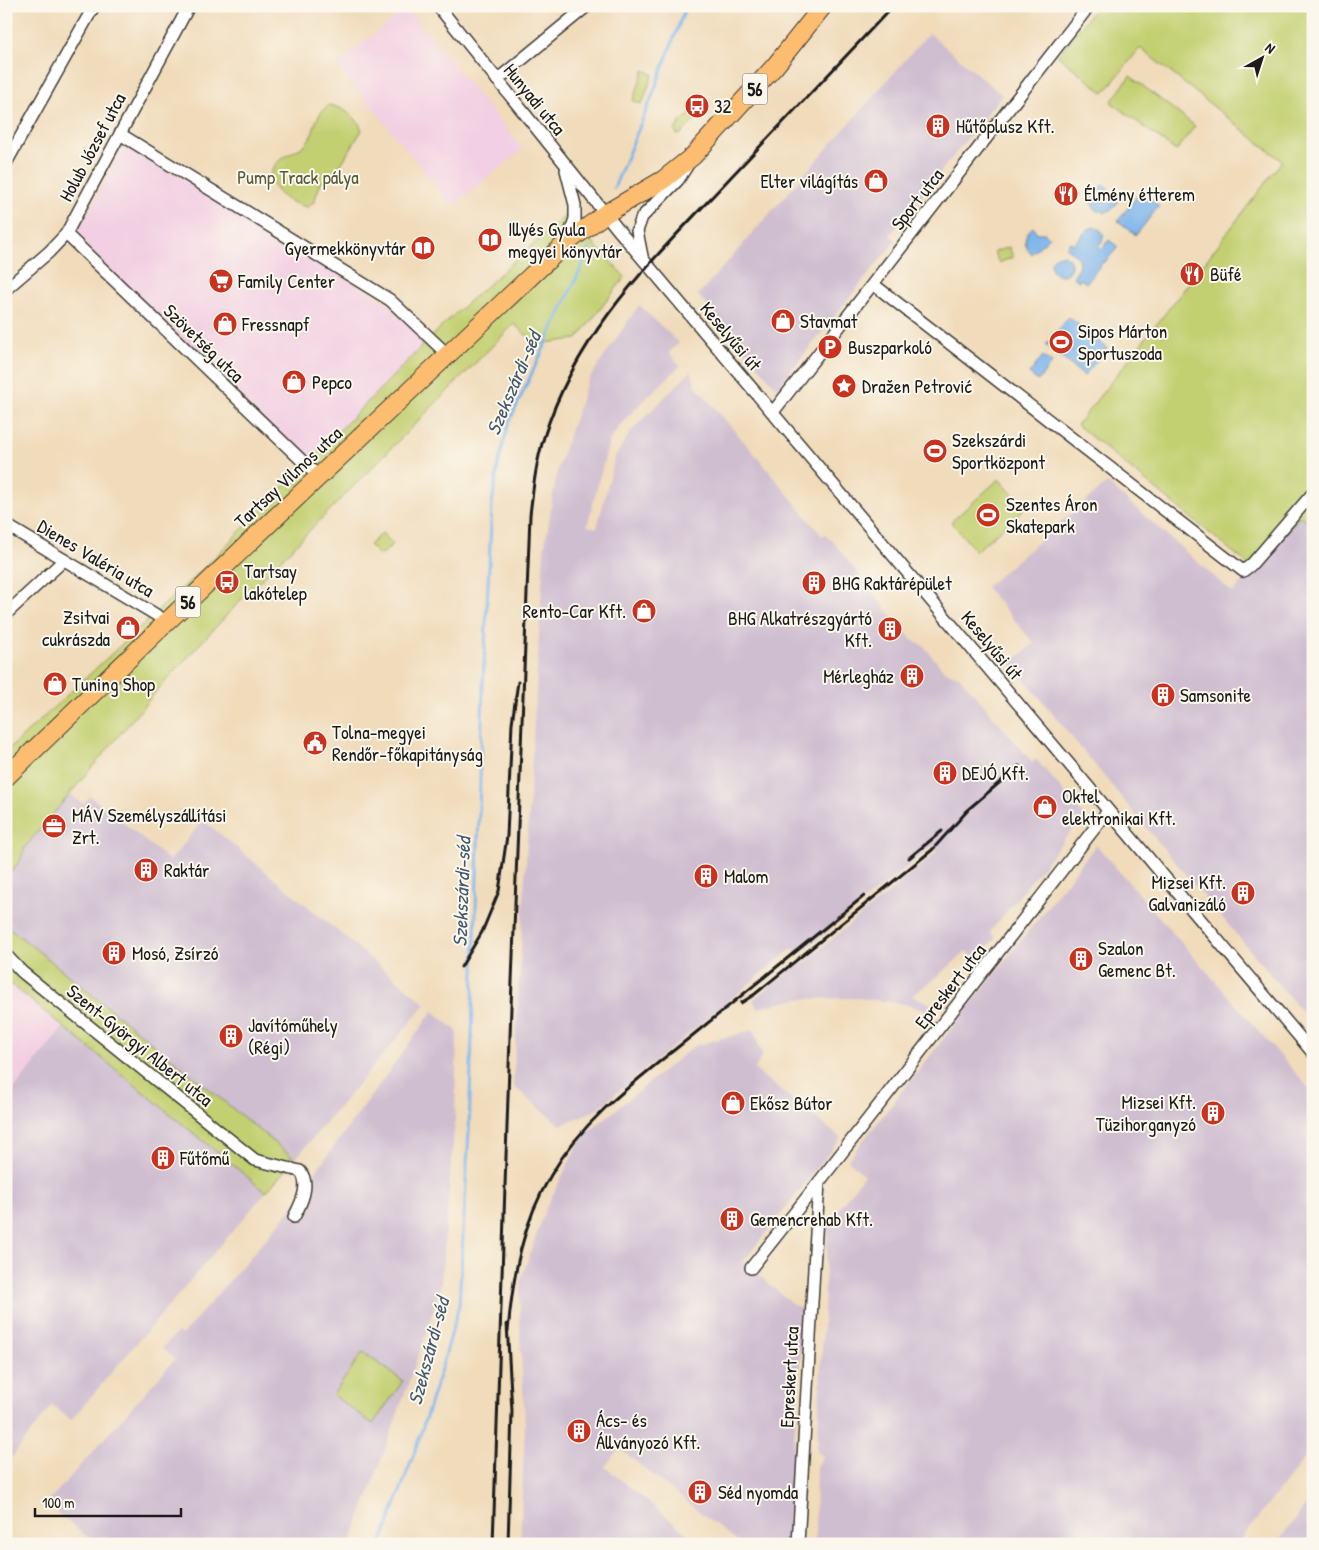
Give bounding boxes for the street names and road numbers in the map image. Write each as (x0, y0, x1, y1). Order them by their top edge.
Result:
street label: Hunyadi utca (498, 58, 572, 141)
road number: 56 (742, 74, 768, 105)
street label: Holub József utca (53, 88, 132, 206)
street label: Sport utca (885, 162, 950, 235)
street label: Keselyűsi út (694, 296, 768, 377)
street label: Szövetség utca (158, 298, 250, 388)
street label: Tartsay Vilmos utca (228, 420, 348, 534)
street label: Dienes Valéria utca (33, 513, 160, 603)
road number: 56 (176, 586, 200, 618)
street label: Keselyűsi út (955, 605, 1029, 686)
street label: Epreskert utca (909, 938, 992, 1034)
street label: Szent-Györgyi Albert utca (61, 978, 219, 1113)
street label: Epreskert utca (773, 1325, 805, 1428)

